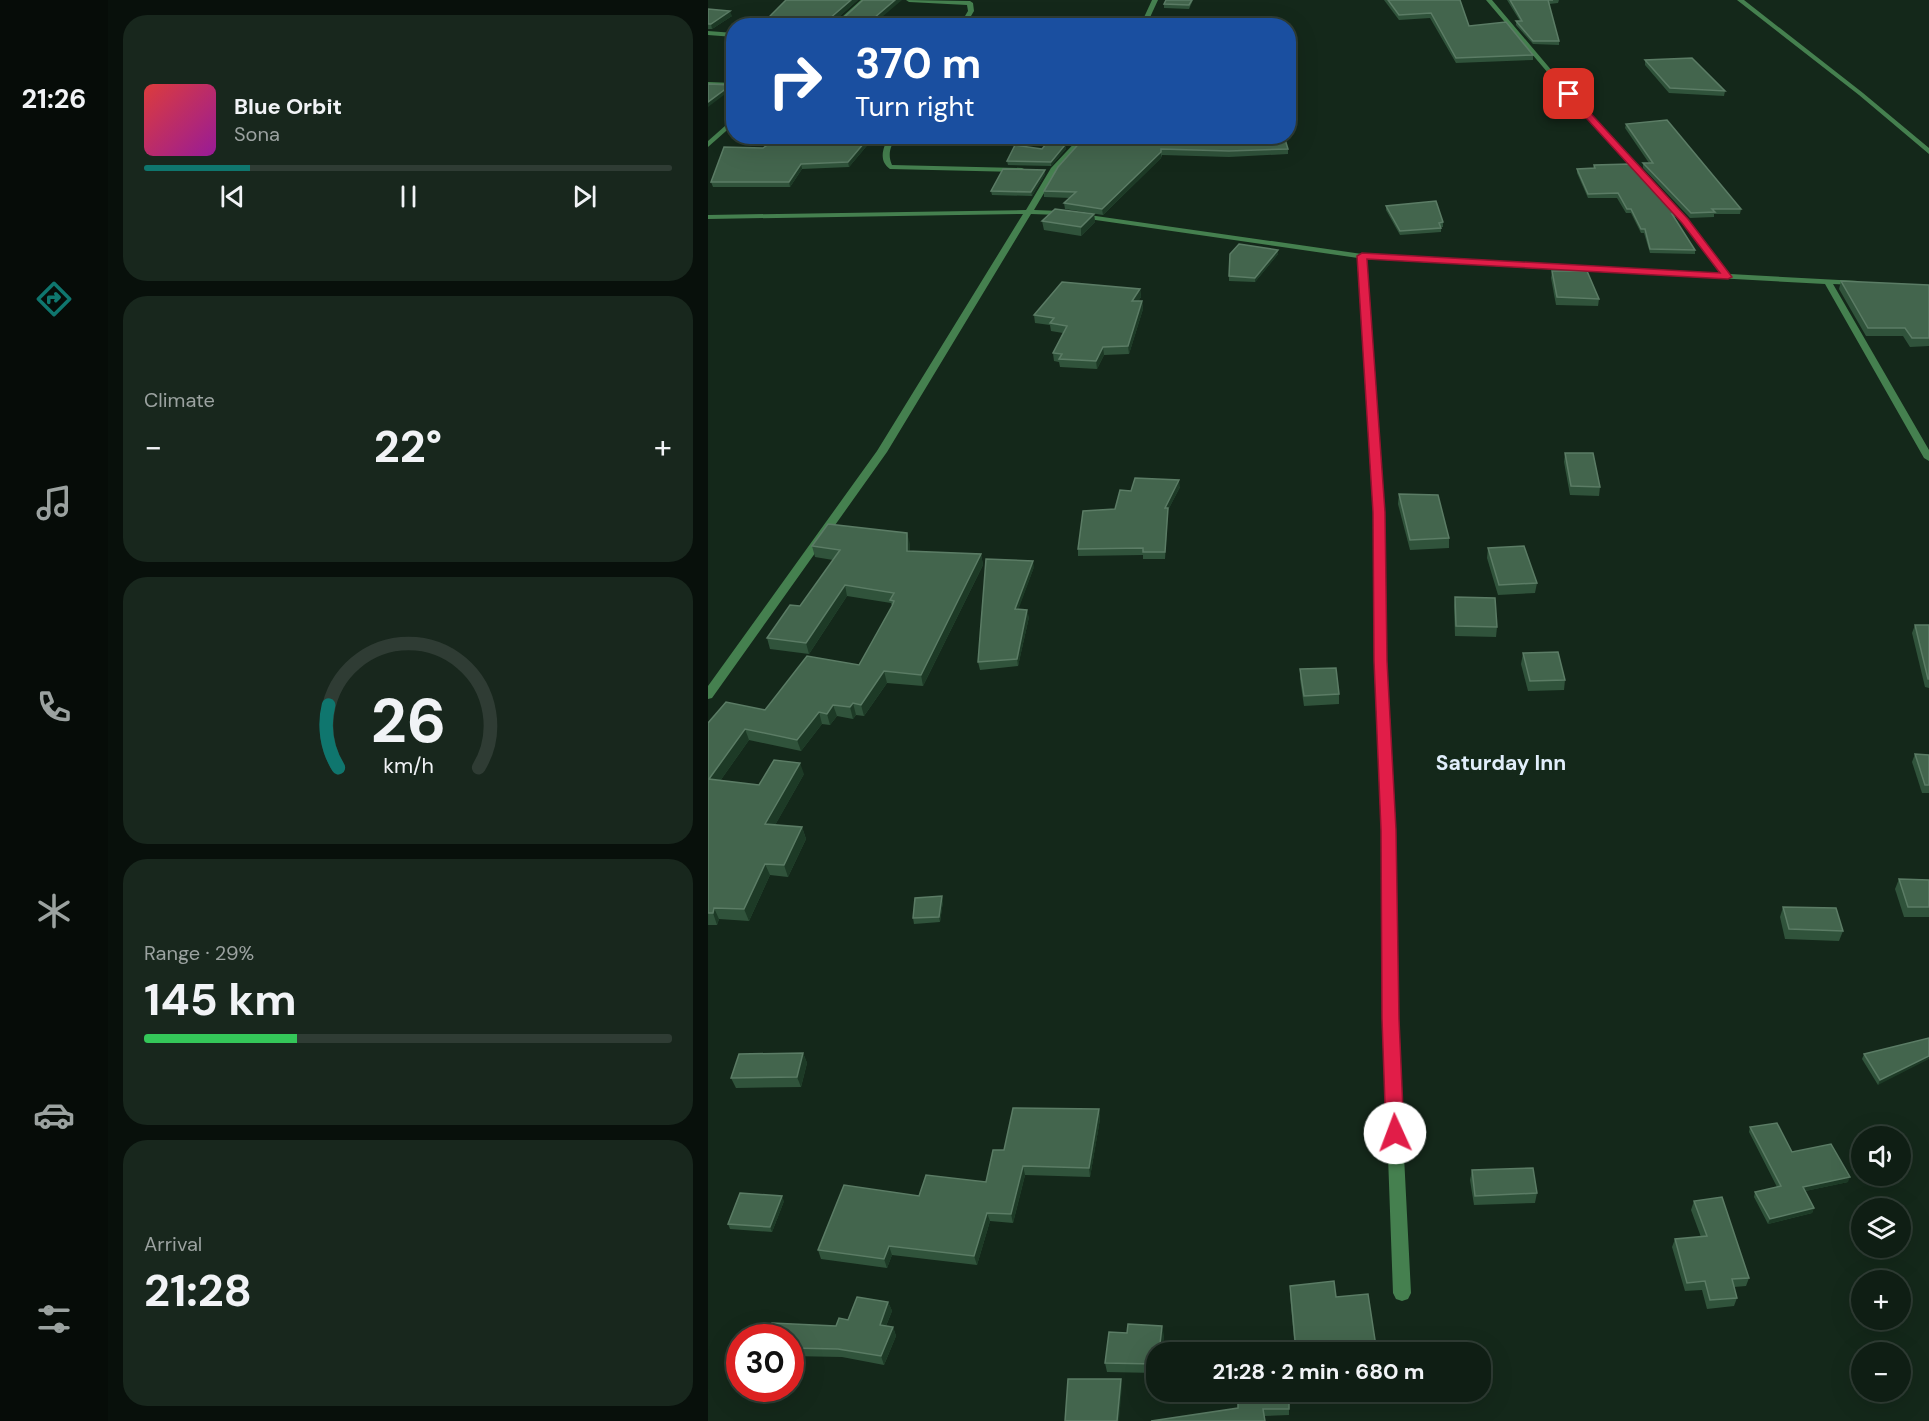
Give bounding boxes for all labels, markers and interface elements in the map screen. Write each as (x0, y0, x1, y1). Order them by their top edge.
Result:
text: 370 m (855, 36, 981, 91)
icon: right (756, 42, 834, 120)
pin (1543, 68, 1594, 119)
icon: arrive (1552, 77, 1585, 110)
text: 21:26 (22, 81, 86, 116)
text: Turn right (855, 89, 975, 124)
text: Blue Orbit (234, 92, 342, 121)
text: Sona (234, 121, 280, 147)
icon: previous (216, 180, 249, 213)
icon: pause (392, 180, 425, 213)
icon: next (568, 180, 601, 213)
icon: directions (33, 278, 75, 320)
text: Climate (144, 387, 215, 413)
text: 22° (374, 417, 442, 476)
text: − (144, 425, 162, 468)
text: + (654, 425, 672, 468)
icon: music (33, 482, 75, 524)
text: 26 (370, 680, 446, 761)
icon: phone (33, 686, 75, 728)
district label: Saturday Inn (1436, 749, 1566, 777)
text: km/h (383, 752, 433, 780)
icon: climate (33, 890, 75, 932)
text: Range · 29% (144, 940, 254, 966)
text: 145 km (144, 970, 297, 1029)
icon: car (33, 1094, 75, 1136)
position arrow (1363, 1101, 1427, 1165)
map controls (1851, 1126, 1911, 1402)
button: sound (1851, 1126, 1911, 1186)
button: layers (1851, 1198, 1911, 1258)
text: Arrival (144, 1231, 202, 1257)
text: 21:28 (144, 1261, 252, 1320)
button: + (1851, 1270, 1911, 1330)
icon: filters (33, 1298, 75, 1340)
speed limit sign: 30 (726, 1324, 804, 1402)
button: − (1851, 1342, 1911, 1402)
text: 21:28 · 2 min · 680 m (1213, 1357, 1424, 1386)

